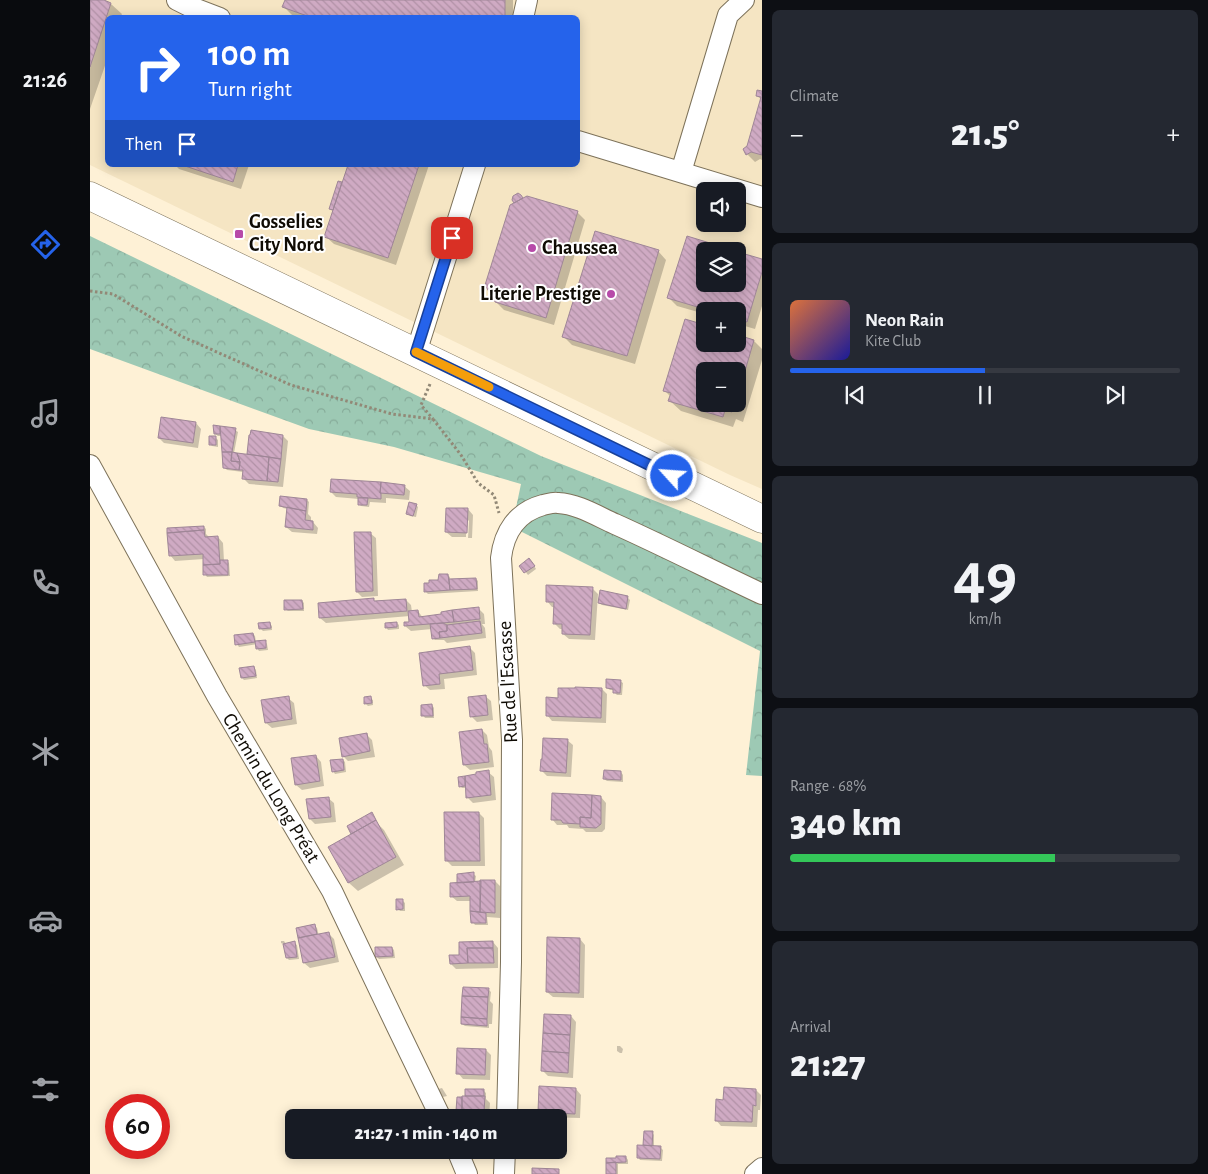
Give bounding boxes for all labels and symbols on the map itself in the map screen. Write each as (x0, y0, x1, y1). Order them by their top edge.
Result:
place label: Gosselies City Nord (249, 212, 324, 255)
pin (431, 217, 473, 259)
marker: Gosselies City Nord (233, 228, 245, 240)
place label: Chaussea (542, 238, 618, 258)
marker: Chaussea (526, 242, 538, 254)
place label: Literie Prestige (480, 284, 601, 304)
marker: Literie Prestige (605, 288, 617, 300)
position arrow (645, 449, 697, 501)
street label: Rue de l'Escasse (495, 620, 521, 744)
street label: Chemin du Long Préat (218, 710, 324, 867)
speed limit sign: 60 (105, 1094, 170, 1159)

